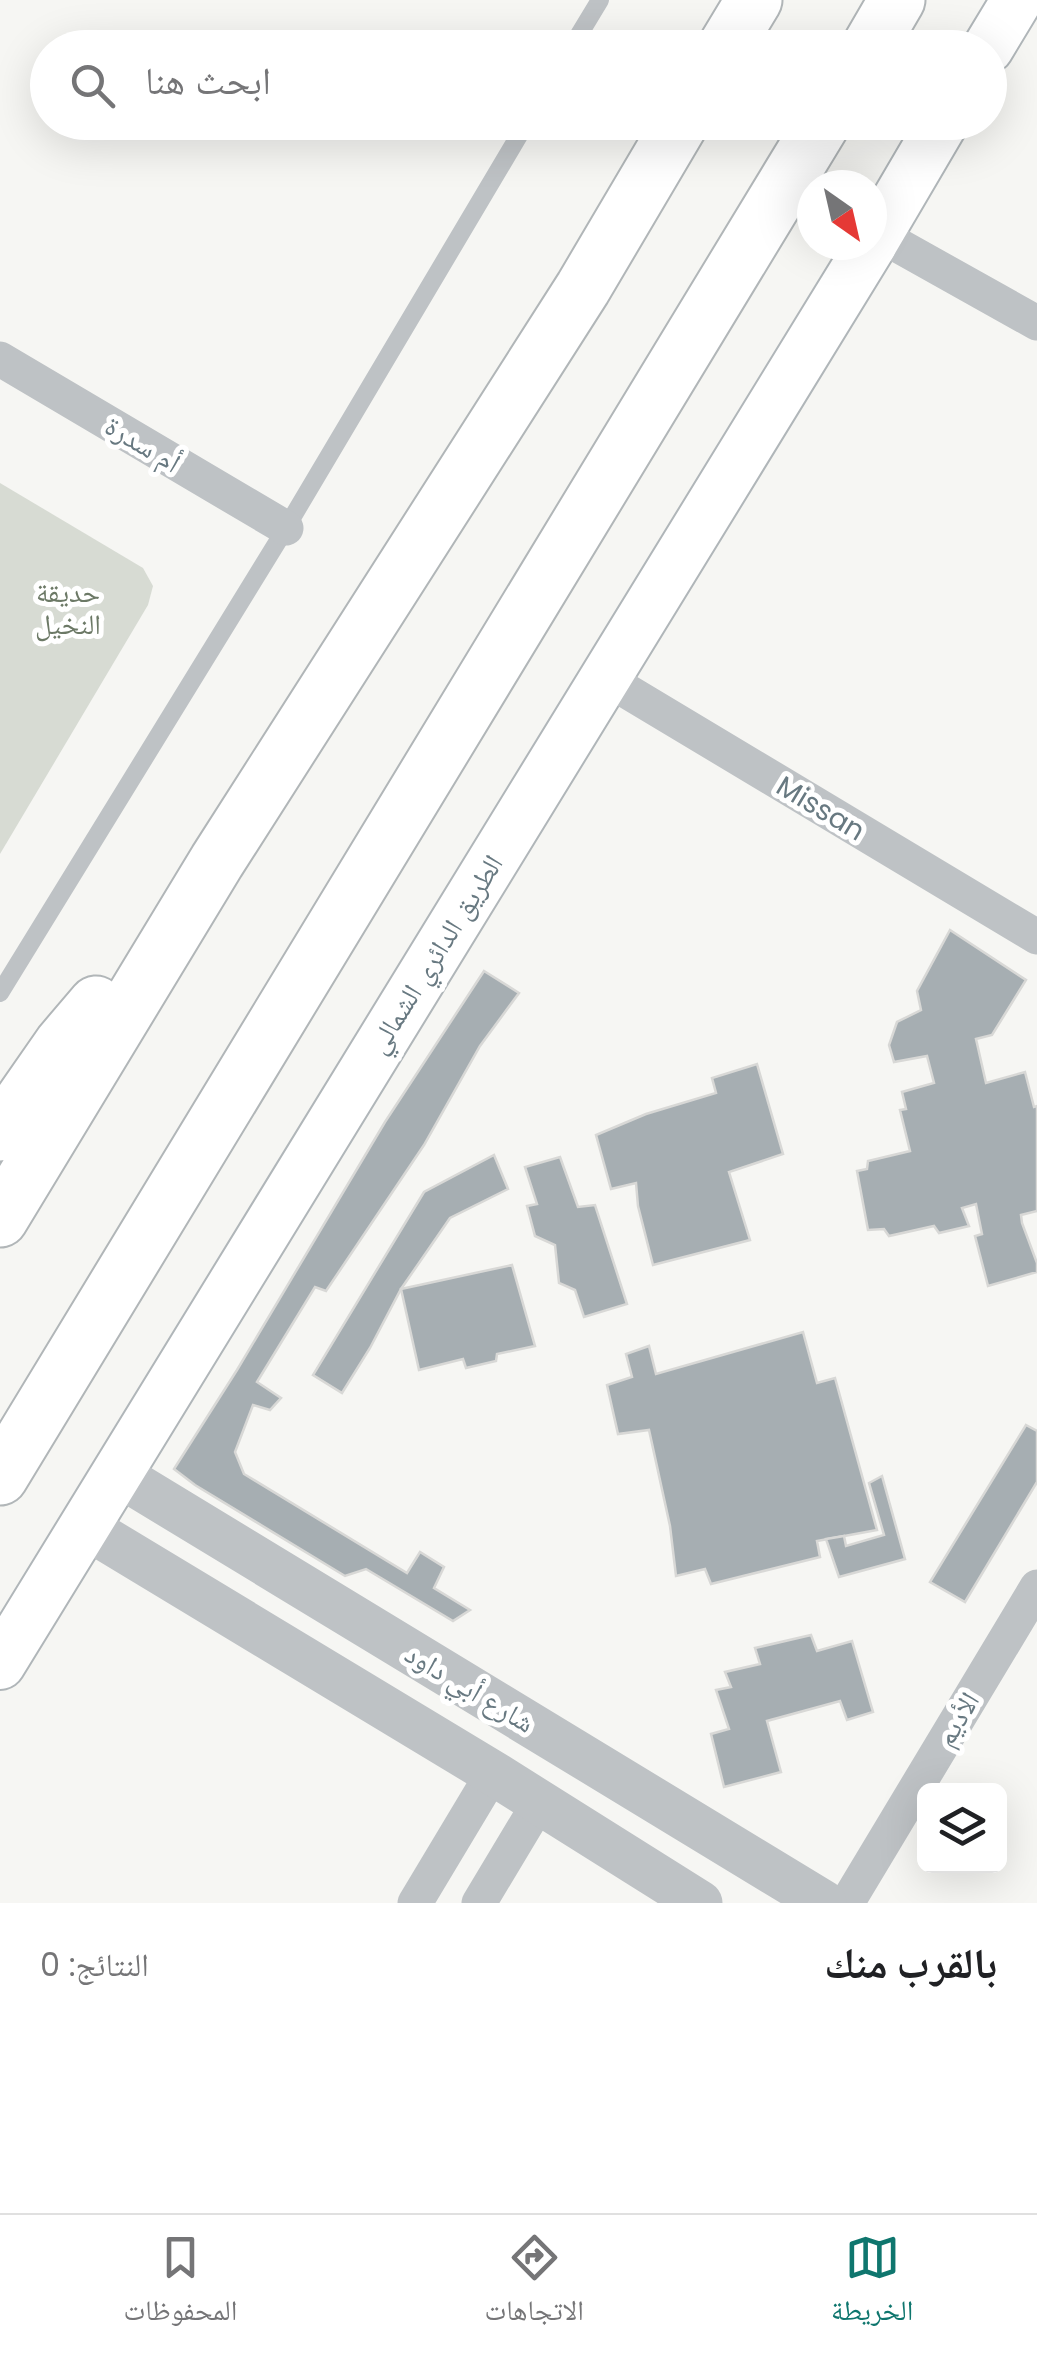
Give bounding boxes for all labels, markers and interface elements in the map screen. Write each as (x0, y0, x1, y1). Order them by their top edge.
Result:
search box (30, 30, 1007, 140)
text: ابحث هنا (145, 54, 271, 107)
icon: search (65, 58, 120, 113)
north arrow (797, 170, 887, 260)
street label: أم سدرة (98, 407, 188, 482)
park label: حديقة النخيل (35, 573, 101, 644)
street label: Missan (769, 767, 872, 850)
street label: الطريق الدائري الشمالي (359, 847, 515, 1063)
street label: شارع أبي داود (396, 1634, 542, 1745)
street label: الأديم (926, 1685, 989, 1754)
map controls (917, 1783, 1007, 1873)
button: layers (917, 1783, 1007, 1873)
text: بالقرب منك (824, 1934, 997, 1993)
text: النتائج: 0 (40, 1942, 149, 1987)
tab: المحفوظات (124, 2230, 237, 2338)
tab: الاتجاهات (485, 2230, 584, 2338)
tab: الخريطة (831, 2230, 913, 2338)

